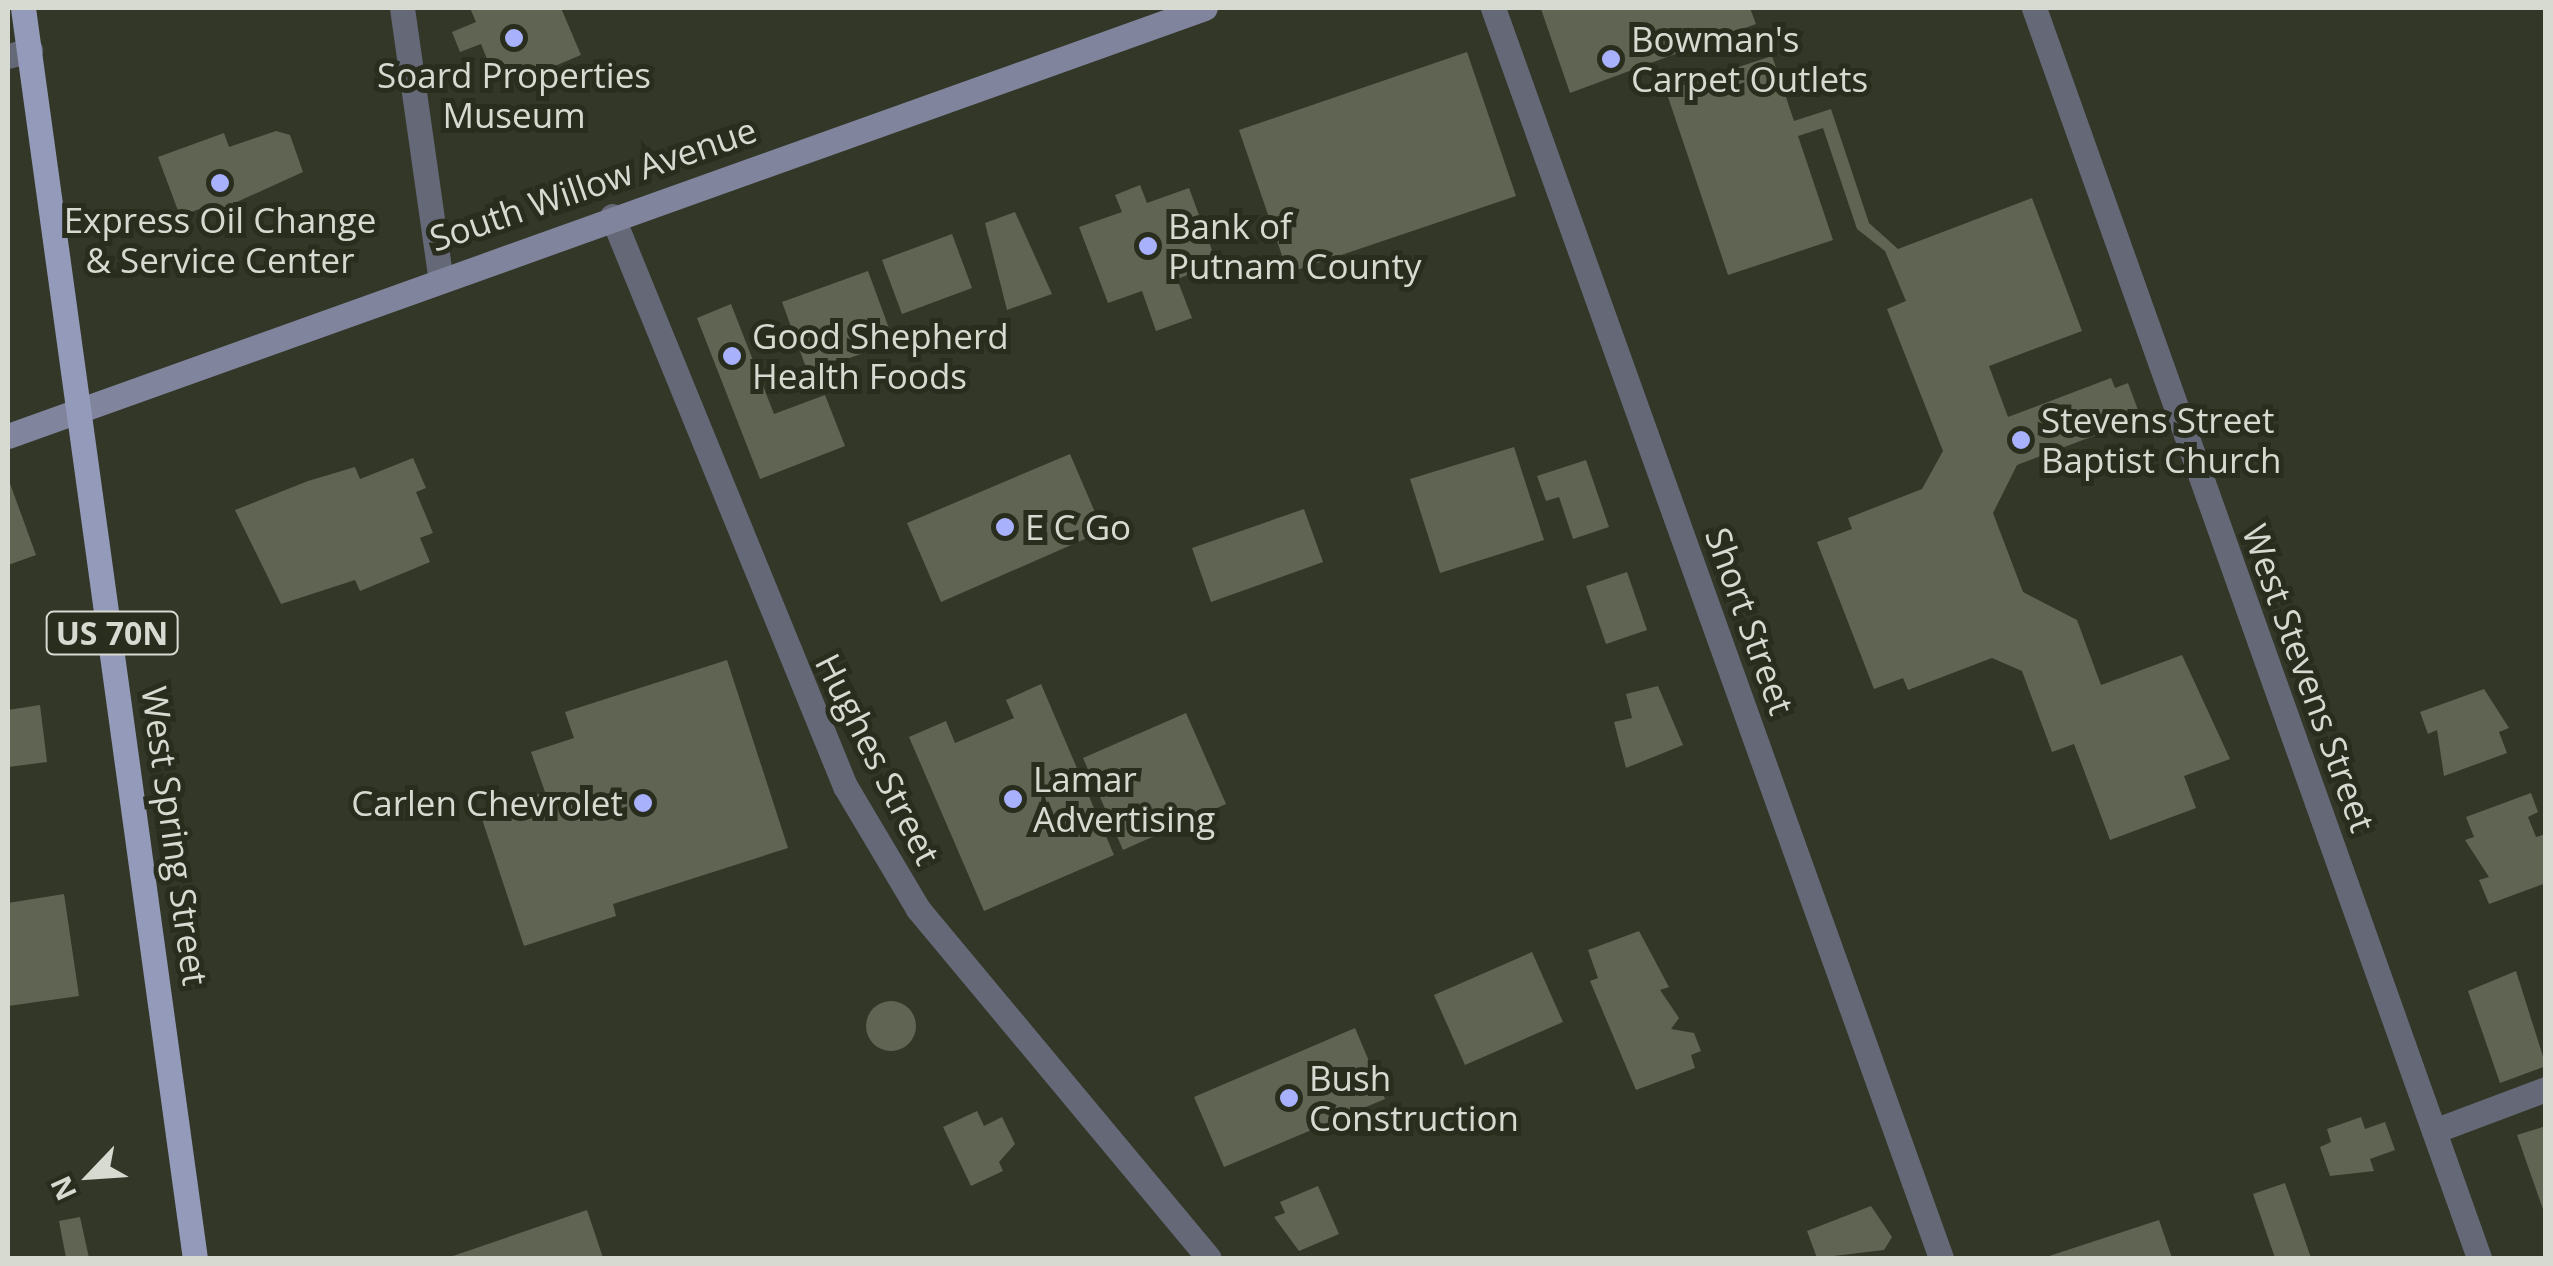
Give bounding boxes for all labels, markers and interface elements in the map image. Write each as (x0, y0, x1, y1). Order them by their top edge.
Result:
place label: Bowman's Carpet Outlets (1631, 18, 1868, 100)
marker: Soard Properties Museum (503, 27, 525, 49)
marker: Bowman's Carpet Outlets (1600, 48, 1622, 70)
place label: Soard Properties Museum (377, 54, 651, 136)
street label: South Willow Avenue (424, 108, 762, 260)
marker: Express Oil Change & Service Center (209, 172, 231, 194)
place label: Express Oil Change & Service Center (64, 199, 376, 281)
place label: Bank of Putnam County (1168, 205, 1421, 287)
marker: Bank of Putnam County (1137, 235, 1159, 257)
place label: Good Shepherd Health Foods (752, 315, 1009, 397)
marker: Good Shepherd Health Foods (721, 345, 743, 367)
place label: Stevens Street Baptist Church (2041, 399, 2282, 481)
marker: Stevens Street Baptist Church (2010, 429, 2032, 451)
place label: E C Go (1025, 506, 1131, 548)
marker: E C Go (994, 516, 1016, 538)
street label: West Stevens Street (2234, 519, 2384, 837)
street label: Short Street (1697, 522, 1803, 720)
road number: US 70N (44, 606, 180, 660)
street label: Hughes Street (807, 647, 949, 871)
street label: West Spring Street (133, 684, 217, 988)
place label: Lamar Advertising (1033, 758, 1215, 840)
place label: Carlen Chevrolet (351, 782, 623, 824)
marker: Lamar Advertising (1002, 788, 1024, 810)
marker: Carlen Chevrolet (632, 792, 654, 814)
place label: Bush Construction (1309, 1057, 1519, 1139)
marker: Bush Construction (1278, 1087, 1300, 1109)
north arrow (40, 1126, 140, 1226)
text: N (41, 1170, 85, 1207)

